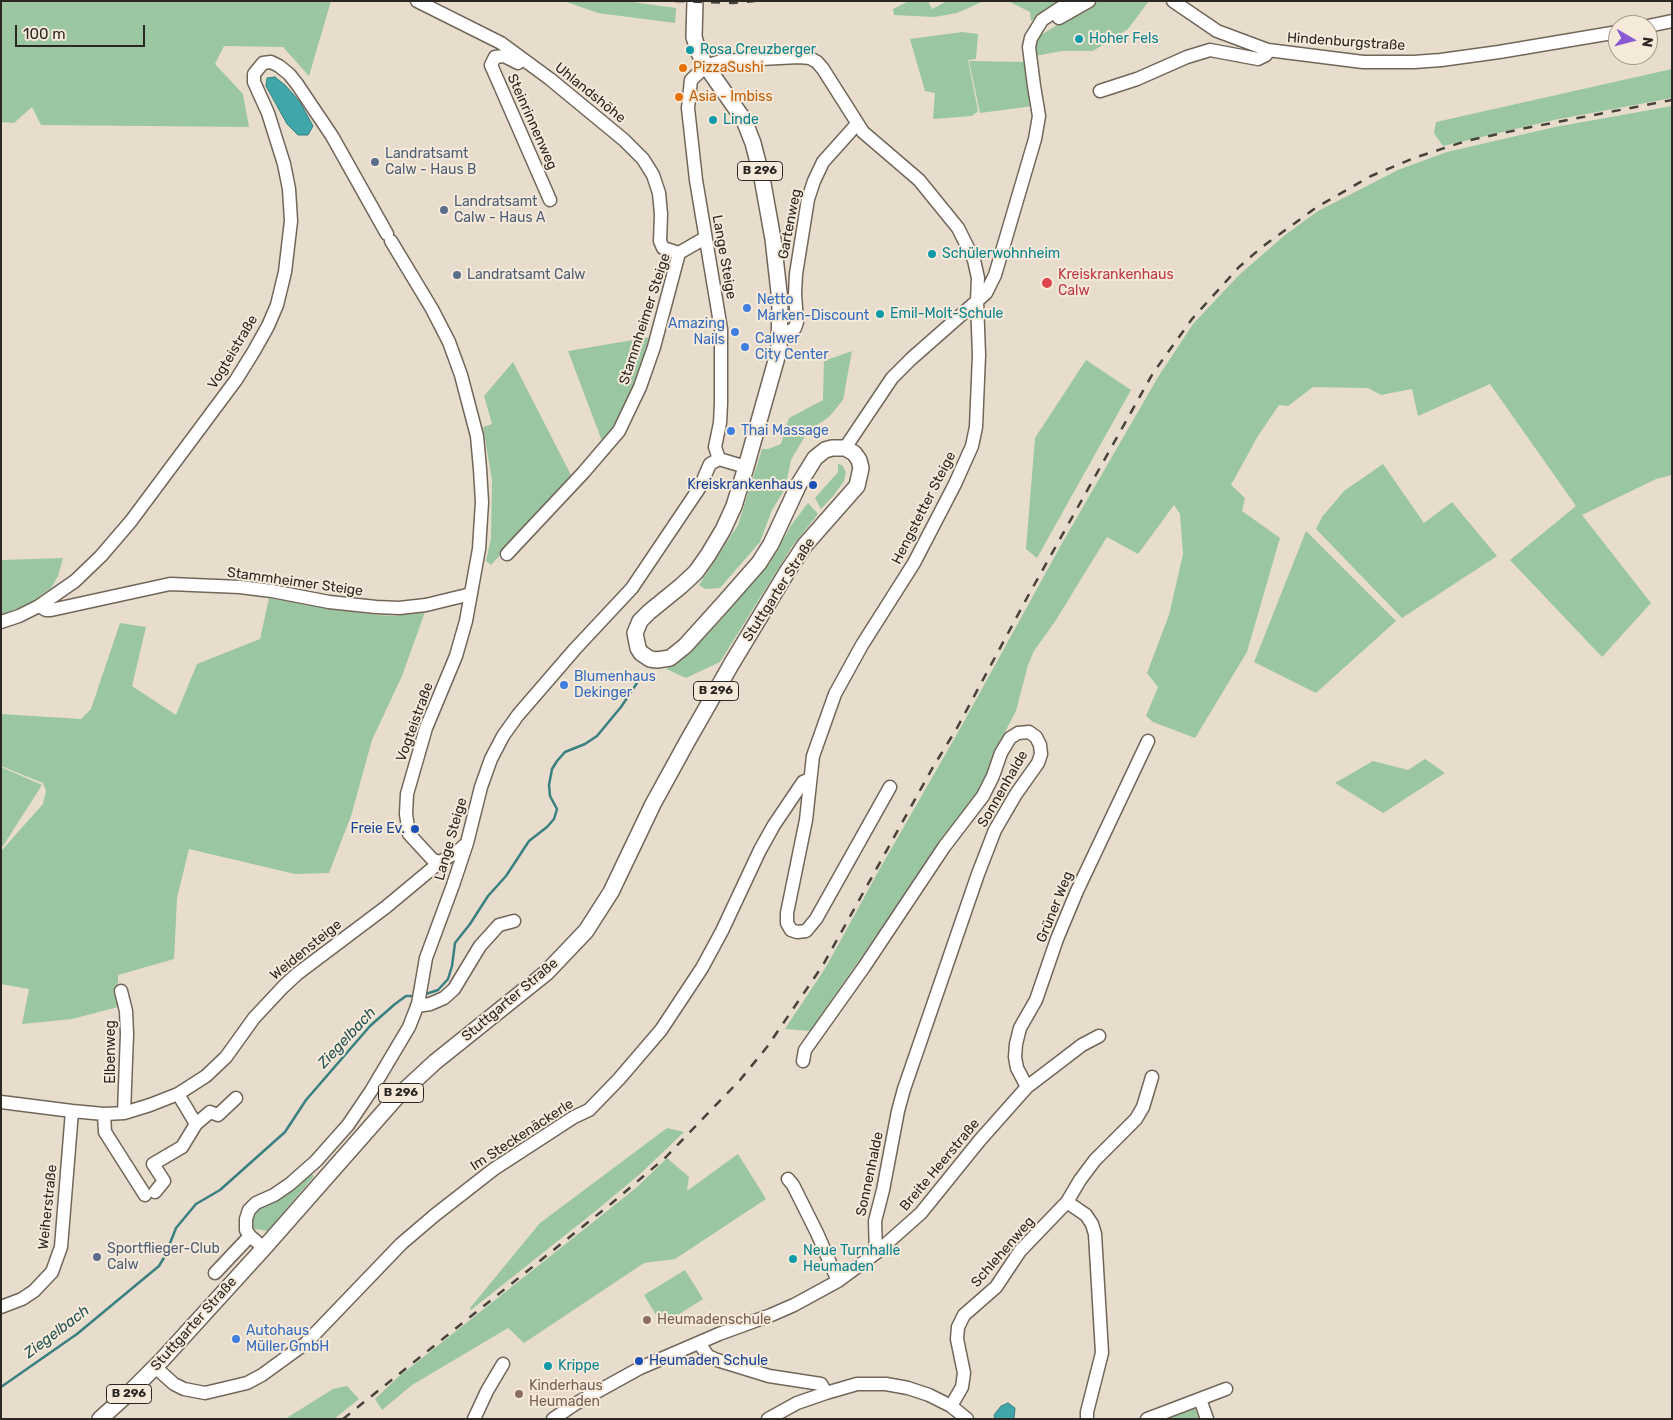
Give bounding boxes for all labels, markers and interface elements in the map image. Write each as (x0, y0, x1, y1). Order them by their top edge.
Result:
scale bar (18, 15, 148, 47)
north arrow (1608, 15, 1658, 65)
text: 100 m (23, 25, 65, 43)
street label: Hindenburgstraße (1286, 29, 1406, 55)
place label: Hoher Fels (1089, 31, 1159, 47)
marker: Hoher Fels (1073, 33, 1085, 45)
text: N (1638, 36, 1656, 48)
place label: Rosa Creuzberger (700, 42, 816, 58)
marker: Rosa Creuzberger (684, 44, 696, 56)
street label: Uhlandshöhe (551, 59, 629, 127)
place label: PizzaSushi (693, 60, 764, 76)
marker: PizzaSushi (677, 62, 689, 74)
street label: Steinrinnenweg (503, 72, 561, 172)
place label: Asia - Imbiss (689, 89, 773, 105)
marker: Asia - Imbiss (673, 91, 685, 103)
place label: Linde (723, 112, 759, 128)
marker: Linde (707, 114, 719, 126)
place label: Landratsamt Calw - Haus B (385, 146, 476, 178)
marker: Landratsamt Calw - Haus B (369, 156, 381, 168)
road number: B 296 (738, 162, 782, 180)
street label: Gartenweg (775, 187, 805, 261)
place label: Landratsamt Calw - Haus A (454, 194, 545, 226)
marker: Landratsamt Calw - Haus A (438, 204, 450, 216)
street label: Lange Steige (708, 214, 740, 300)
place label: Schülerwohnheim (942, 246, 1060, 262)
marker: Schülerwohnheim (926, 248, 938, 260)
street label: Stammheimer Steige (616, 251, 674, 387)
place label: Landratsamt Calw (467, 267, 586, 283)
place label: Kreiskrankenhaus Calw (1058, 267, 1174, 300)
marker: Landratsamt Calw (451, 269, 463, 281)
marker: Kreiskrankenhaus Calw (1040, 276, 1054, 290)
place label: Netto Marken-Discount (757, 292, 869, 324)
marker: Netto Marken-Discount (741, 302, 753, 314)
place label: Emil-Molt-Schule (890, 306, 1003, 322)
marker: Emil-Molt-Schule (874, 308, 886, 320)
street label: Vogteistraße (204, 312, 262, 392)
place label: Amazing Nails (668, 316, 725, 348)
marker: Amazing Nails (729, 326, 741, 338)
place label: Calwer City Center (755, 331, 829, 364)
marker: Calwer City Center (739, 341, 751, 353)
place label: Thai Massage (741, 423, 829, 439)
marker: Thai Massage (725, 425, 737, 437)
street label: Hengstetter Steige (888, 449, 960, 567)
place label: Kreiskrankenhaus (687, 477, 803, 493)
marker: Kreiskrankenhaus (807, 479, 819, 491)
street label: Stuttgarter Straße (739, 535, 819, 645)
street label: Stammheimer Steige (226, 564, 364, 600)
place label: Blumenhaus Dekinger (574, 669, 656, 702)
marker: Blumenhaus Dekinger (558, 679, 570, 691)
street label: Vogteistraße (393, 680, 437, 764)
road number: B 296 (694, 681, 738, 700)
street label: Sonnenhalde (974, 748, 1032, 830)
street label: Lange Steige (431, 796, 471, 882)
place label: Freie Ev. (351, 821, 405, 837)
marker: Freie Ev. (409, 823, 421, 835)
street label: Grüner Weg (1033, 869, 1077, 945)
street label: Weidensteige (267, 916, 345, 984)
street label: Stuttgarter Straße (459, 955, 561, 1045)
water label: Ziegelbach (314, 1004, 380, 1072)
street label: Elbenweg (103, 1020, 119, 1084)
road number: B 296 (378, 1084, 424, 1102)
street label: Im Steckenäckerle (467, 1095, 577, 1175)
street label: Breite Heerstraße (897, 1116, 983, 1214)
street label: Sonnenhalde (853, 1130, 887, 1218)
street label: Weiherstraße (35, 1164, 61, 1250)
street label: Schlehenweg (968, 1213, 1038, 1291)
place label: Sportflieger-Club Calw (107, 1241, 220, 1274)
place label: Neue Turnhalle Heumaden (803, 1243, 900, 1276)
marker: Sportflieger-Club Calw (91, 1251, 103, 1263)
marker: Neue Turnhalle Heumaden (787, 1253, 799, 1265)
street label: Stuttgarter Straße (148, 1274, 240, 1374)
water label: Ziegelbach (21, 1302, 93, 1362)
place label: Heumadenschule (657, 1312, 771, 1328)
marker: Heumadenschule (641, 1314, 653, 1326)
place label: Autohaus Müller GmbH (246, 1323, 329, 1355)
marker: Autohaus Müller GmbH (230, 1333, 242, 1345)
place label: Heumaden Schule (649, 1353, 768, 1369)
marker: Heumaden Schule (633, 1355, 645, 1367)
place label: Krippe (558, 1358, 600, 1374)
marker: Krippe (542, 1360, 554, 1372)
place label: Kinderhaus Heumaden (529, 1378, 603, 1410)
road number: B 296 (106, 1385, 152, 1404)
marker: Kinderhaus Heumaden (513, 1388, 525, 1400)

